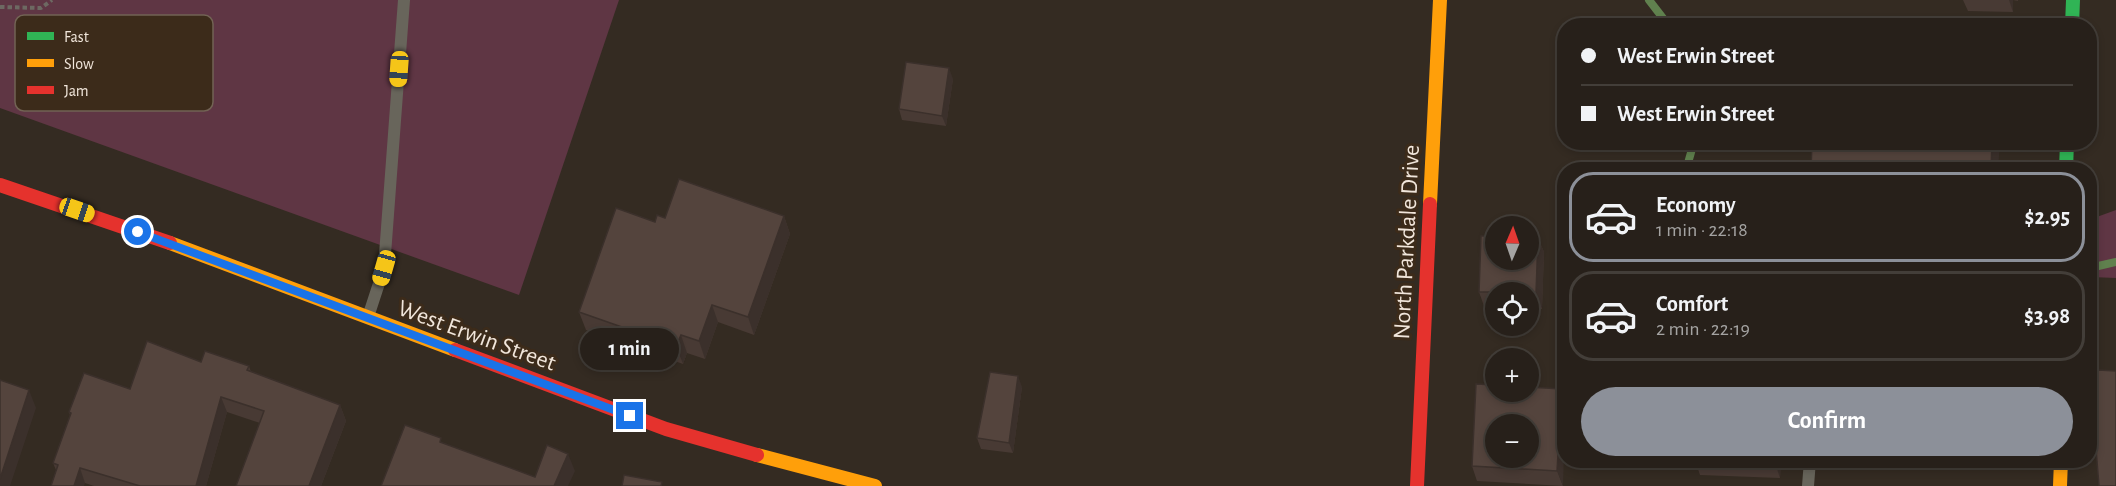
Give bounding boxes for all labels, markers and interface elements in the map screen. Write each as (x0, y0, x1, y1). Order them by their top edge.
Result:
legend (15, 15, 213, 111)
text: Fast (64, 29, 89, 45)
text: West Erwin Street (1617, 45, 1775, 67)
car (389, 50, 409, 88)
text: Slow (64, 56, 94, 72)
text: Jam (64, 83, 89, 99)
text: West Erwin Street (1617, 103, 1775, 125)
street label: North Parkdale Drive (1390, 144, 1424, 340)
icon: car (1584, 190, 1638, 244)
text: Economy (1656, 194, 1736, 216)
car (57, 196, 97, 224)
text: $2.95 (2025, 206, 2070, 228)
north arrow (1485, 216, 1539, 270)
map controls (1485, 216, 1539, 468)
route start (124, 218, 151, 245)
text: 1 min · 22:18 (1656, 220, 1748, 240)
car (370, 248, 398, 288)
button: locate (1485, 282, 1539, 336)
icon: car (1584, 289, 1638, 343)
text: Comfort (1656, 293, 1728, 315)
street label: West Erwin Street (394, 296, 559, 376)
text: $3.98 (2024, 305, 2070, 327)
text: 2 min · 22:19 (1656, 319, 1750, 339)
callout: 1 min (580, 329, 680, 371)
text: 1 min (608, 339, 651, 359)
button: + (1485, 348, 1539, 402)
button: Confirm (1581, 387, 2073, 456)
route end (616, 402, 643, 429)
button: − (1485, 414, 1539, 468)

